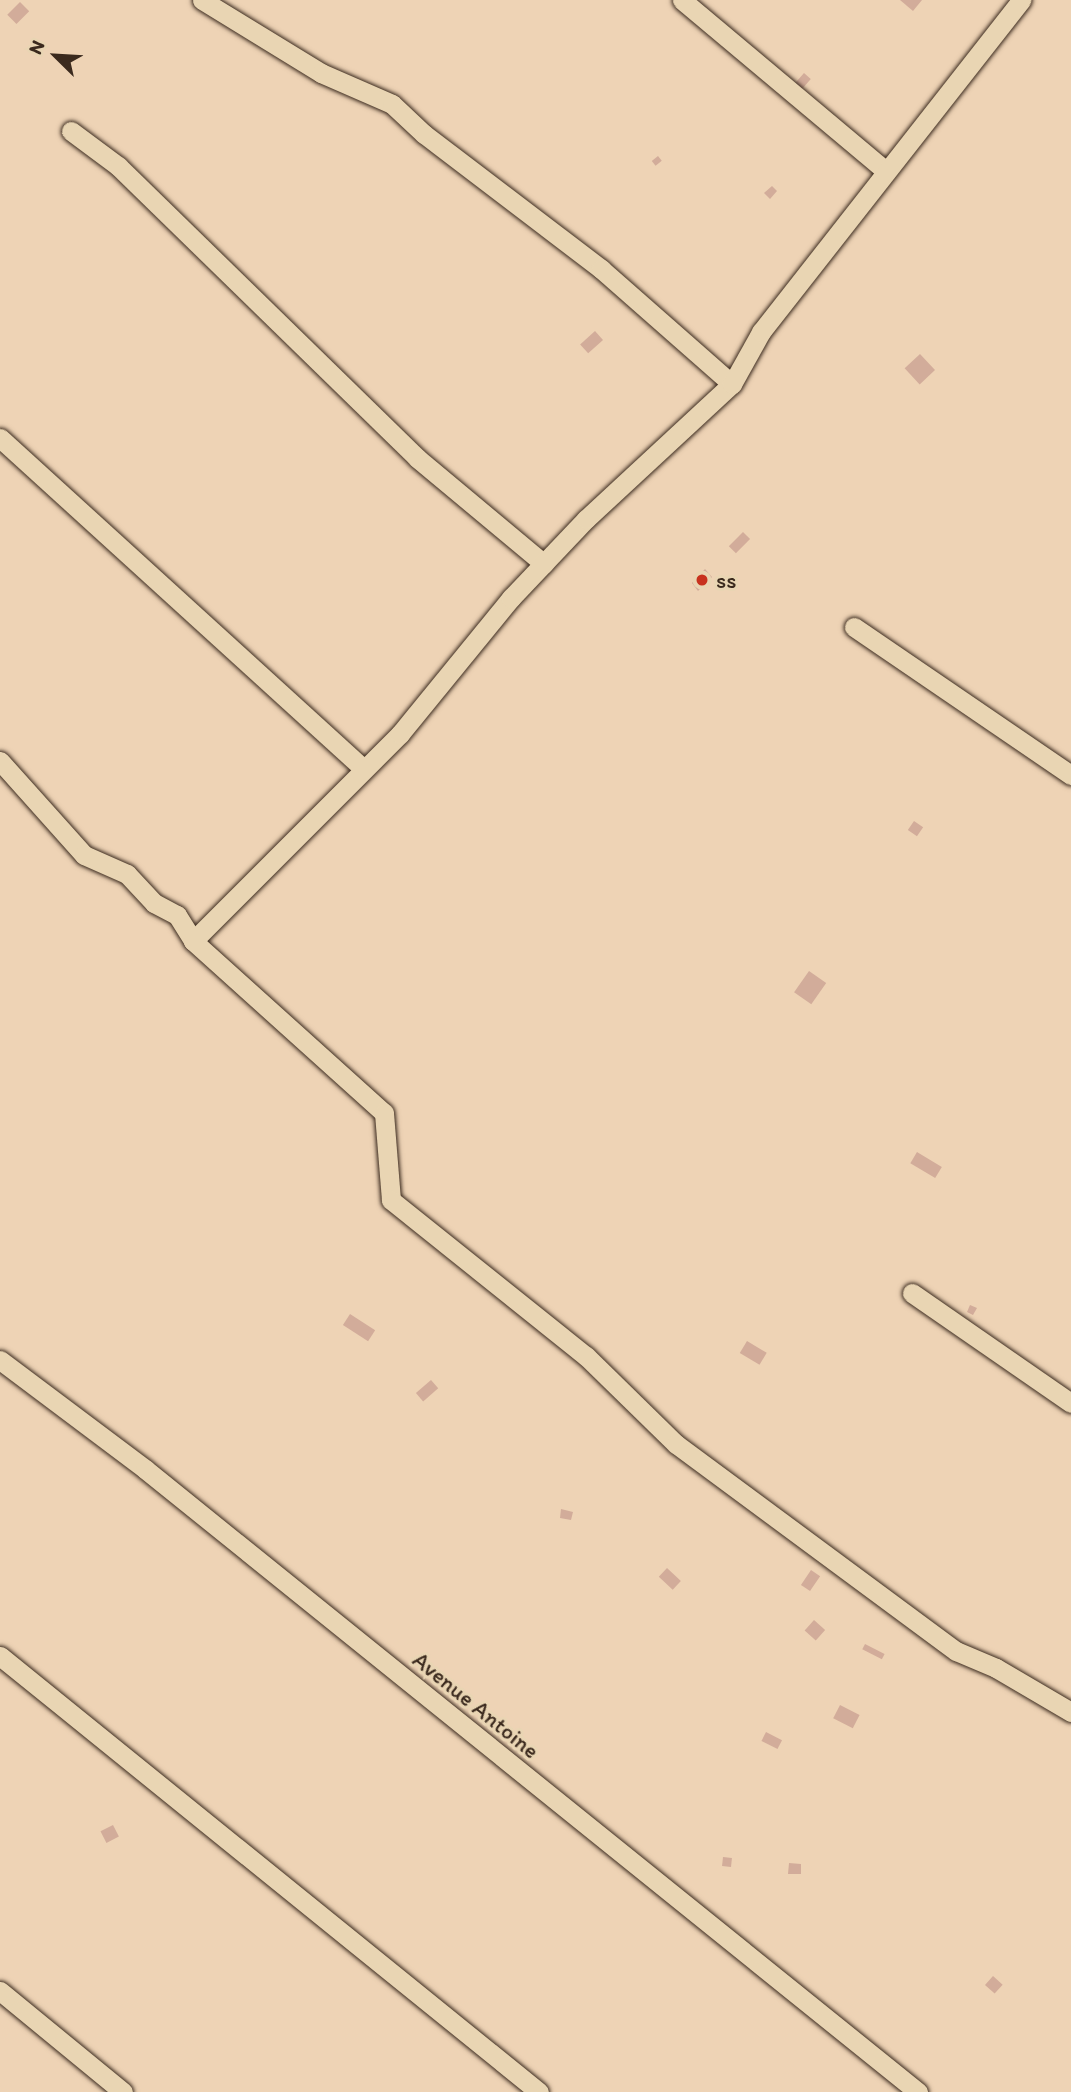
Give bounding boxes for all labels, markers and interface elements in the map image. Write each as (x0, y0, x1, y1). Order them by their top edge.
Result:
north arrow (21, 21, 91, 91)
text: N (23, 37, 49, 58)
place label: ss (716, 566, 736, 594)
marker: ss (694, 572, 710, 588)
street label: Avenue Antoine (407, 1645, 545, 1765)

